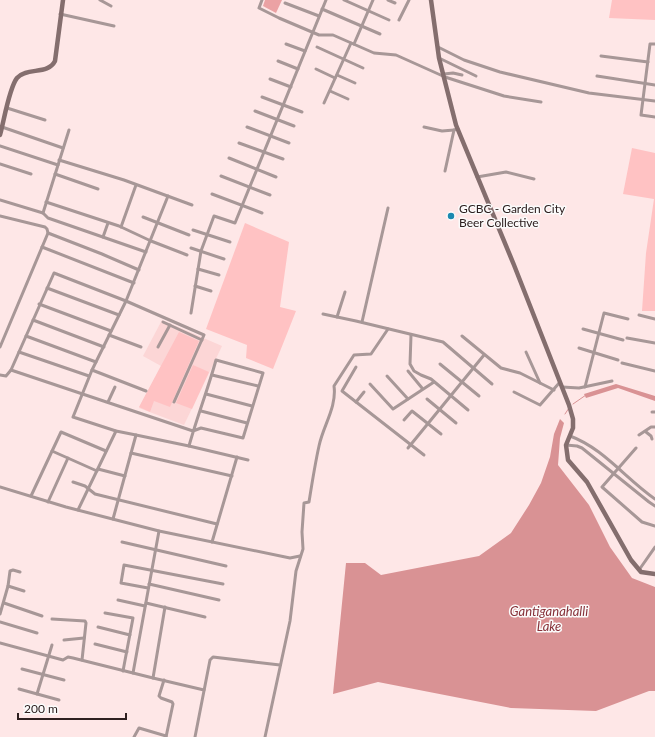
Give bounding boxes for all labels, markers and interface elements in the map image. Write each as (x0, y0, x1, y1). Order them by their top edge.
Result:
place label: GCBC - Garden City Beer Collective (459, 201, 566, 230)
marker: GCBC - Garden City Beer Collective (446, 211, 456, 221)
water label: Gantiganahalli Lake (510, 603, 588, 634)
scale bar (18, 695, 126, 721)
text: 200 m (24, 701, 58, 716)

